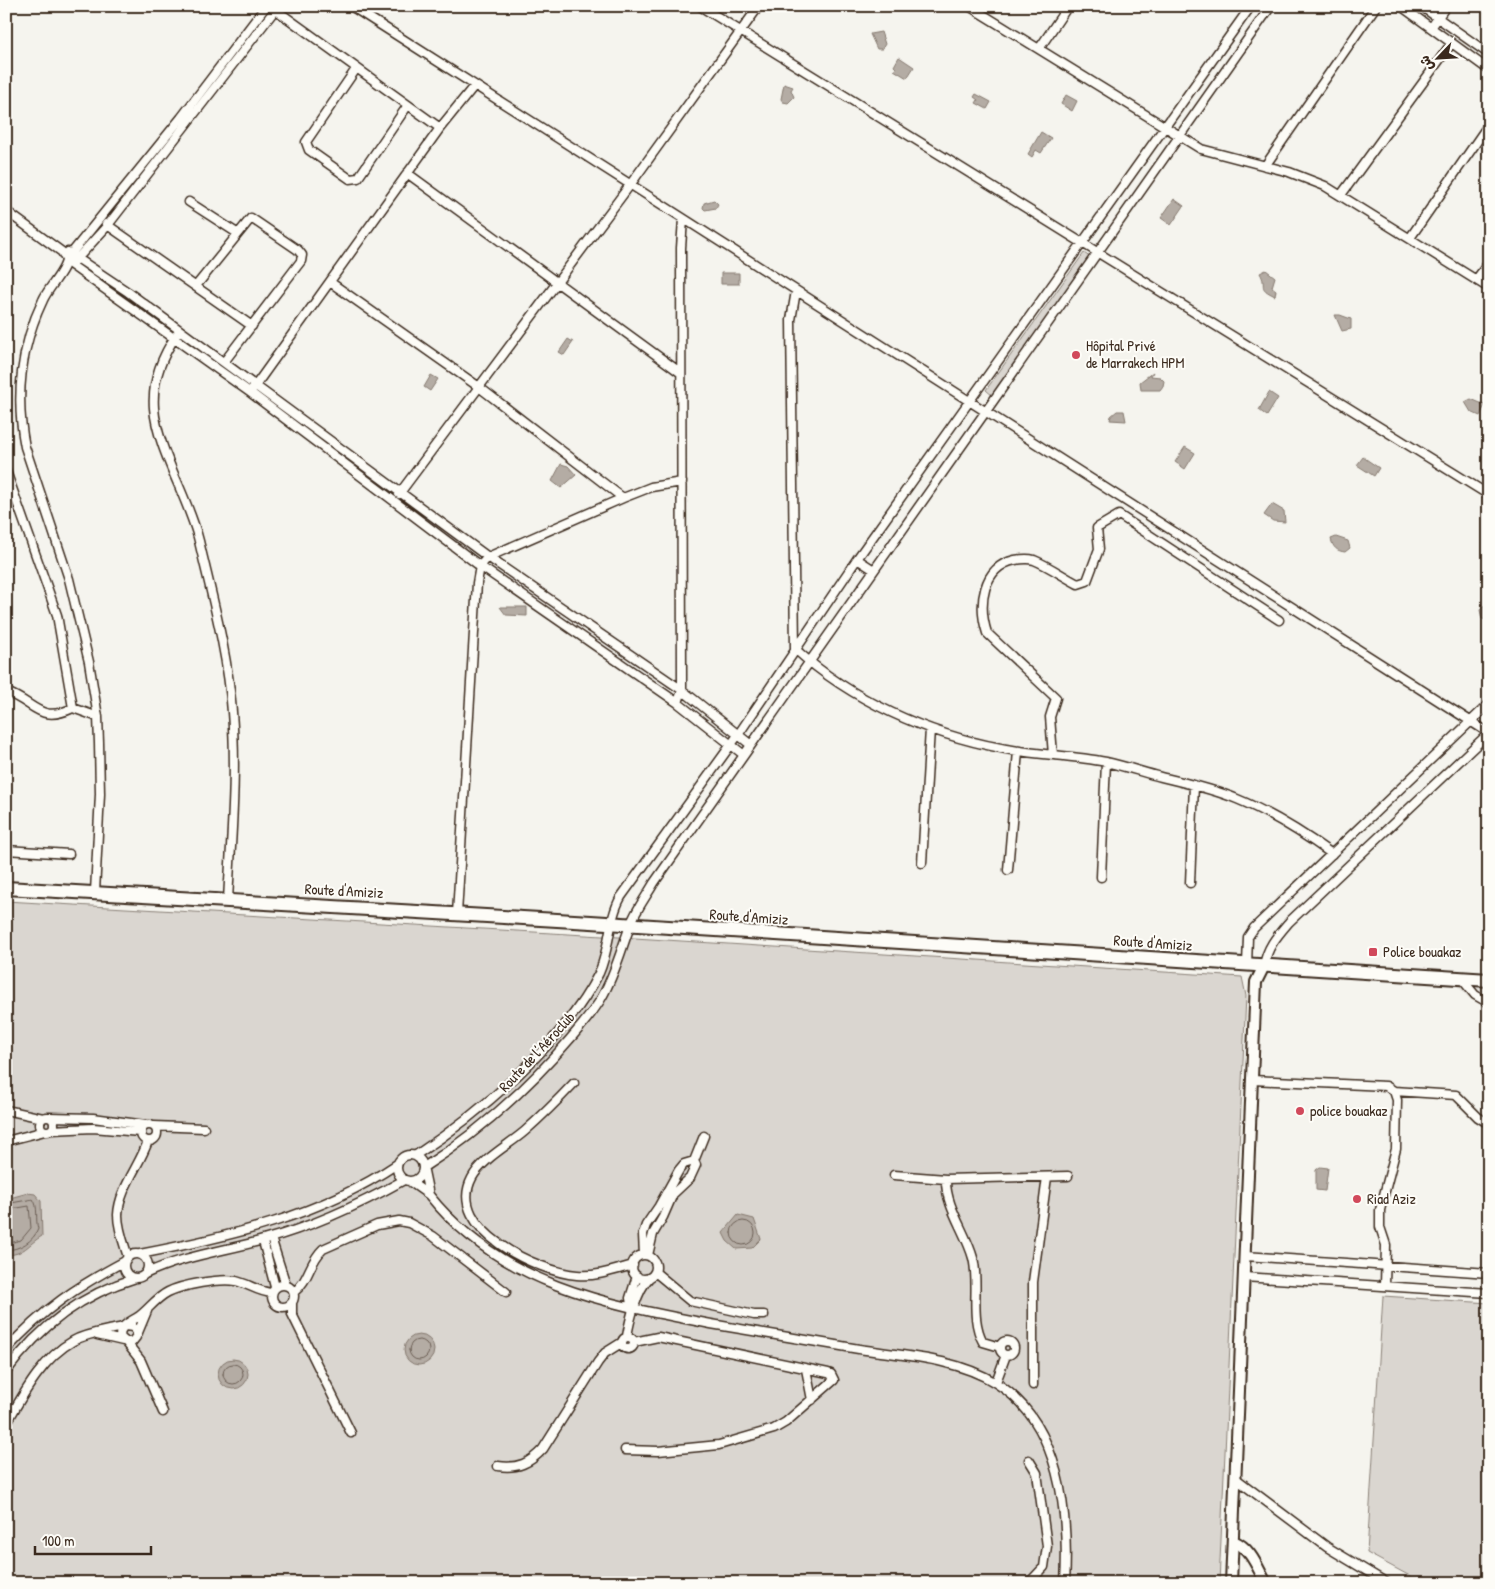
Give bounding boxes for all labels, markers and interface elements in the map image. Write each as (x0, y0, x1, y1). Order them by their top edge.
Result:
north arrow (1412, 32, 1462, 82)
text: ش (1414, 53, 1438, 75)
place label: Hôpital Privé de Marrakech HPM (1086, 335, 1185, 373)
marker: Hôpital Privé de Marrakech HPM (1070, 349, 1082, 361)
street label: Route d'Amiziz (304, 878, 385, 903)
street label: Route d'Amiziz (709, 903, 790, 930)
street label: Route d'Amiziz (1113, 929, 1194, 956)
place label: Police bouakaz (1383, 941, 1462, 962)
marker: Police bouakaz (1367, 946, 1379, 958)
street label: Route de l’Aéroclub (494, 1007, 579, 1097)
place label: police bouakaz (1310, 1100, 1388, 1121)
marker: police bouakaz (1294, 1105, 1306, 1117)
place label: Riad Aziz (1367, 1188, 1416, 1209)
marker: Riad Aziz (1351, 1193, 1363, 1205)
scale bar (35, 1524, 151, 1556)
text: 100 m (42, 1530, 75, 1551)

